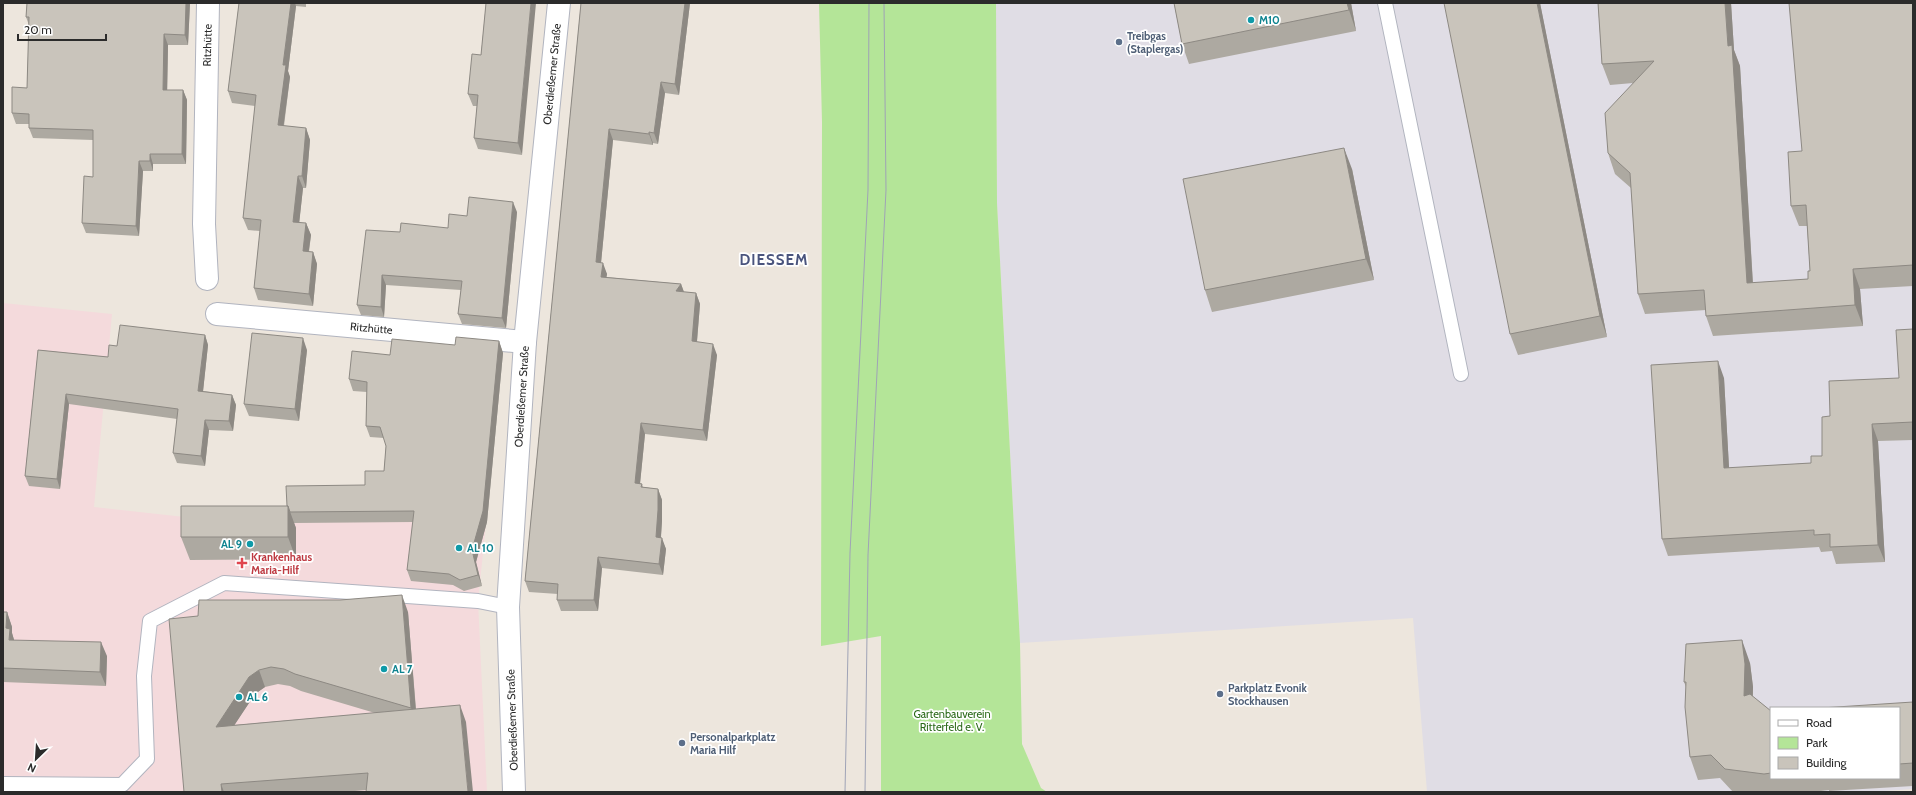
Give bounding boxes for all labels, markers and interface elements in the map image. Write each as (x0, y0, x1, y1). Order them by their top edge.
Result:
place label: M10 (1259, 13, 1280, 27)
marker: M10 (1246, 15, 1256, 25)
scale bar (18, 16, 106, 42)
text: 20 m (24, 22, 52, 37)
street label: Oberdießemer Straße (540, 22, 564, 125)
street label: Ritzhütte (200, 23, 215, 67)
place label: Treibgas (Staplergas) (1127, 29, 1183, 56)
marker: Treibgas (Staplergas) (1114, 37, 1124, 47)
district label: DIESSEM (740, 251, 808, 269)
street label: Ritzhütte (350, 319, 394, 337)
street label: Oberdießemer Straße (511, 345, 532, 448)
place label: AL 9 (221, 537, 242, 551)
marker: AL 9 (245, 539, 255, 549)
place label: AL 10 (467, 541, 494, 555)
marker: AL 10 (454, 543, 464, 553)
place label: Krankenhaus Maria-Hilf (251, 550, 312, 577)
marker: Krankenhaus Maria-Hilf (236, 557, 248, 569)
place label: AL 7 (392, 662, 413, 676)
marker: AL 7 (379, 664, 389, 674)
street label: Oberdießemer Straße (503, 669, 521, 771)
place label: Parkplatz Evonik Stockhausen (1228, 681, 1307, 708)
marker: Parkplatz Evonik Stockhausen (1215, 689, 1225, 699)
place label: AL 6 (247, 690, 268, 704)
marker: AL 6 (234, 692, 244, 702)
park label: Gartenbauverein Ritterfeld e. V. (913, 707, 991, 734)
legend (1770, 707, 1900, 779)
text: Road (1806, 715, 1832, 730)
place label: Personalparkplatz Maria Hilf (690, 730, 776, 757)
text: Park (1806, 735, 1828, 750)
marker: Personalparkplatz Maria Hilf (677, 738, 687, 748)
north arrow (16, 739, 56, 779)
text: Building (1806, 755, 1848, 770)
text: N (25, 760, 38, 776)

